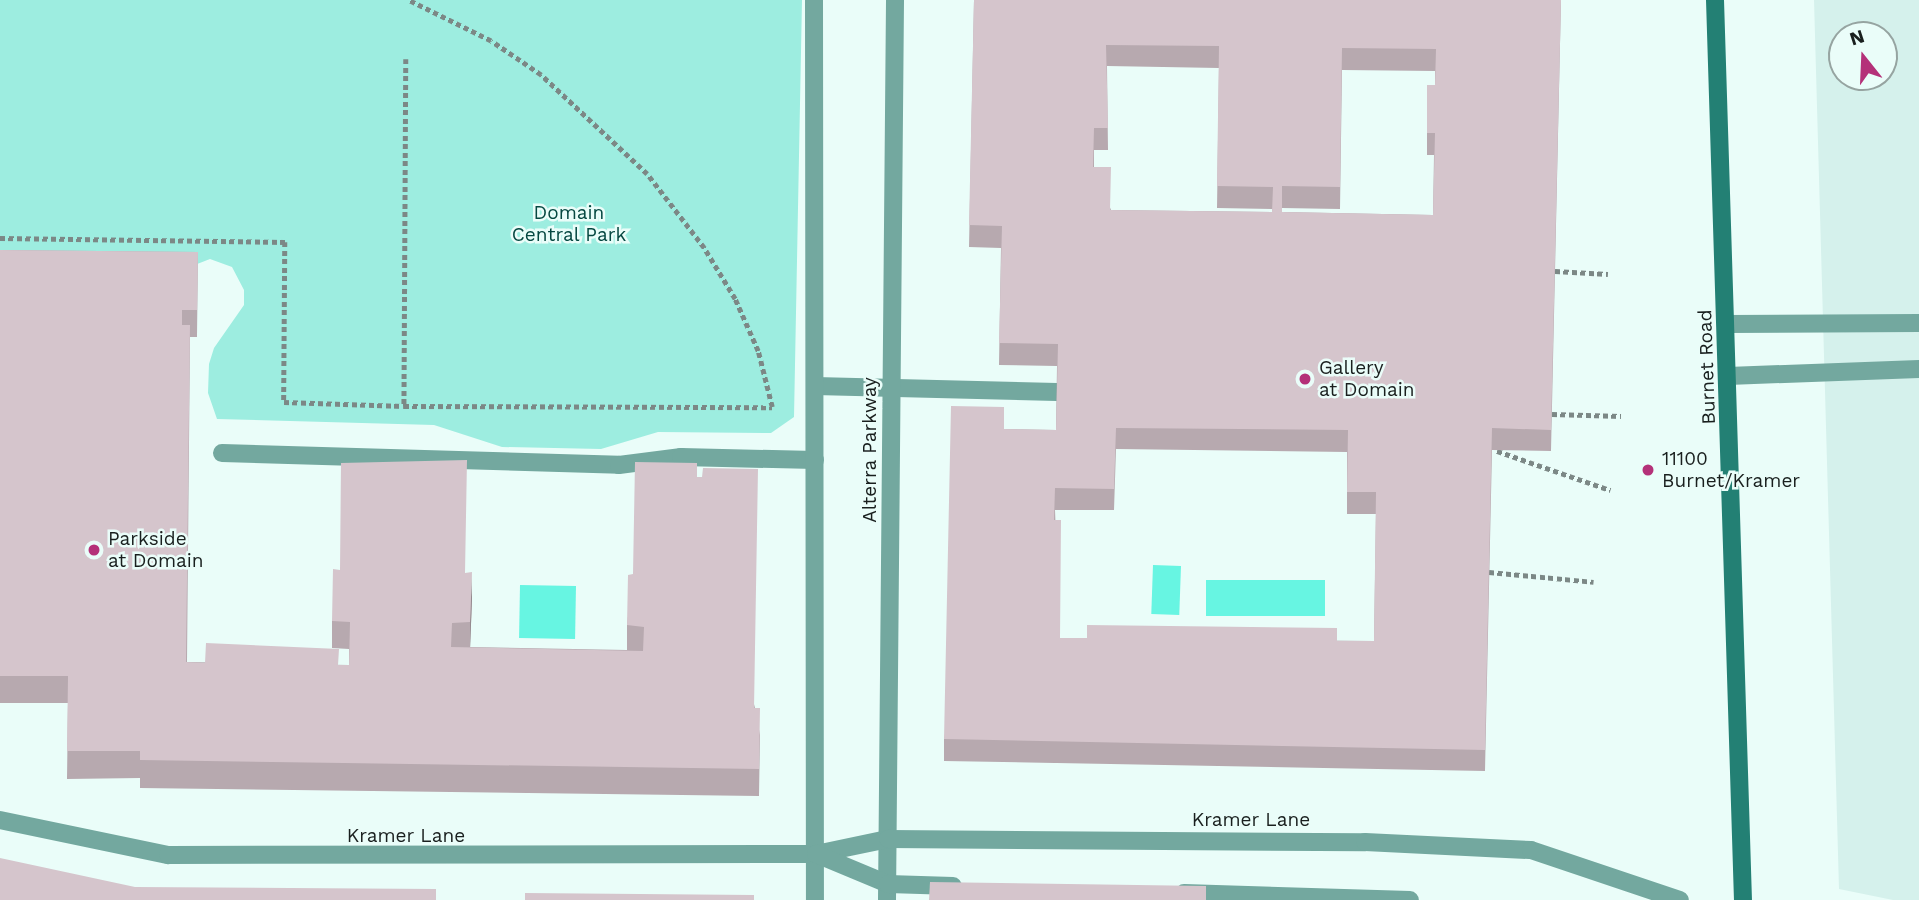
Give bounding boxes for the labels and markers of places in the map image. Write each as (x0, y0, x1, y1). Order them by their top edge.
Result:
place label: Gallery at Domain (1319, 357, 1415, 401)
marker: Gallery at Domain (1297, 371, 1313, 387)
place label: 11100 Burnet/Kramer (1662, 448, 1800, 492)
marker: 11100 Burnet/Kramer (1640, 462, 1656, 478)
place label: Parkside at Domain (108, 528, 204, 572)
marker: Parkside at Domain (86, 542, 102, 558)

